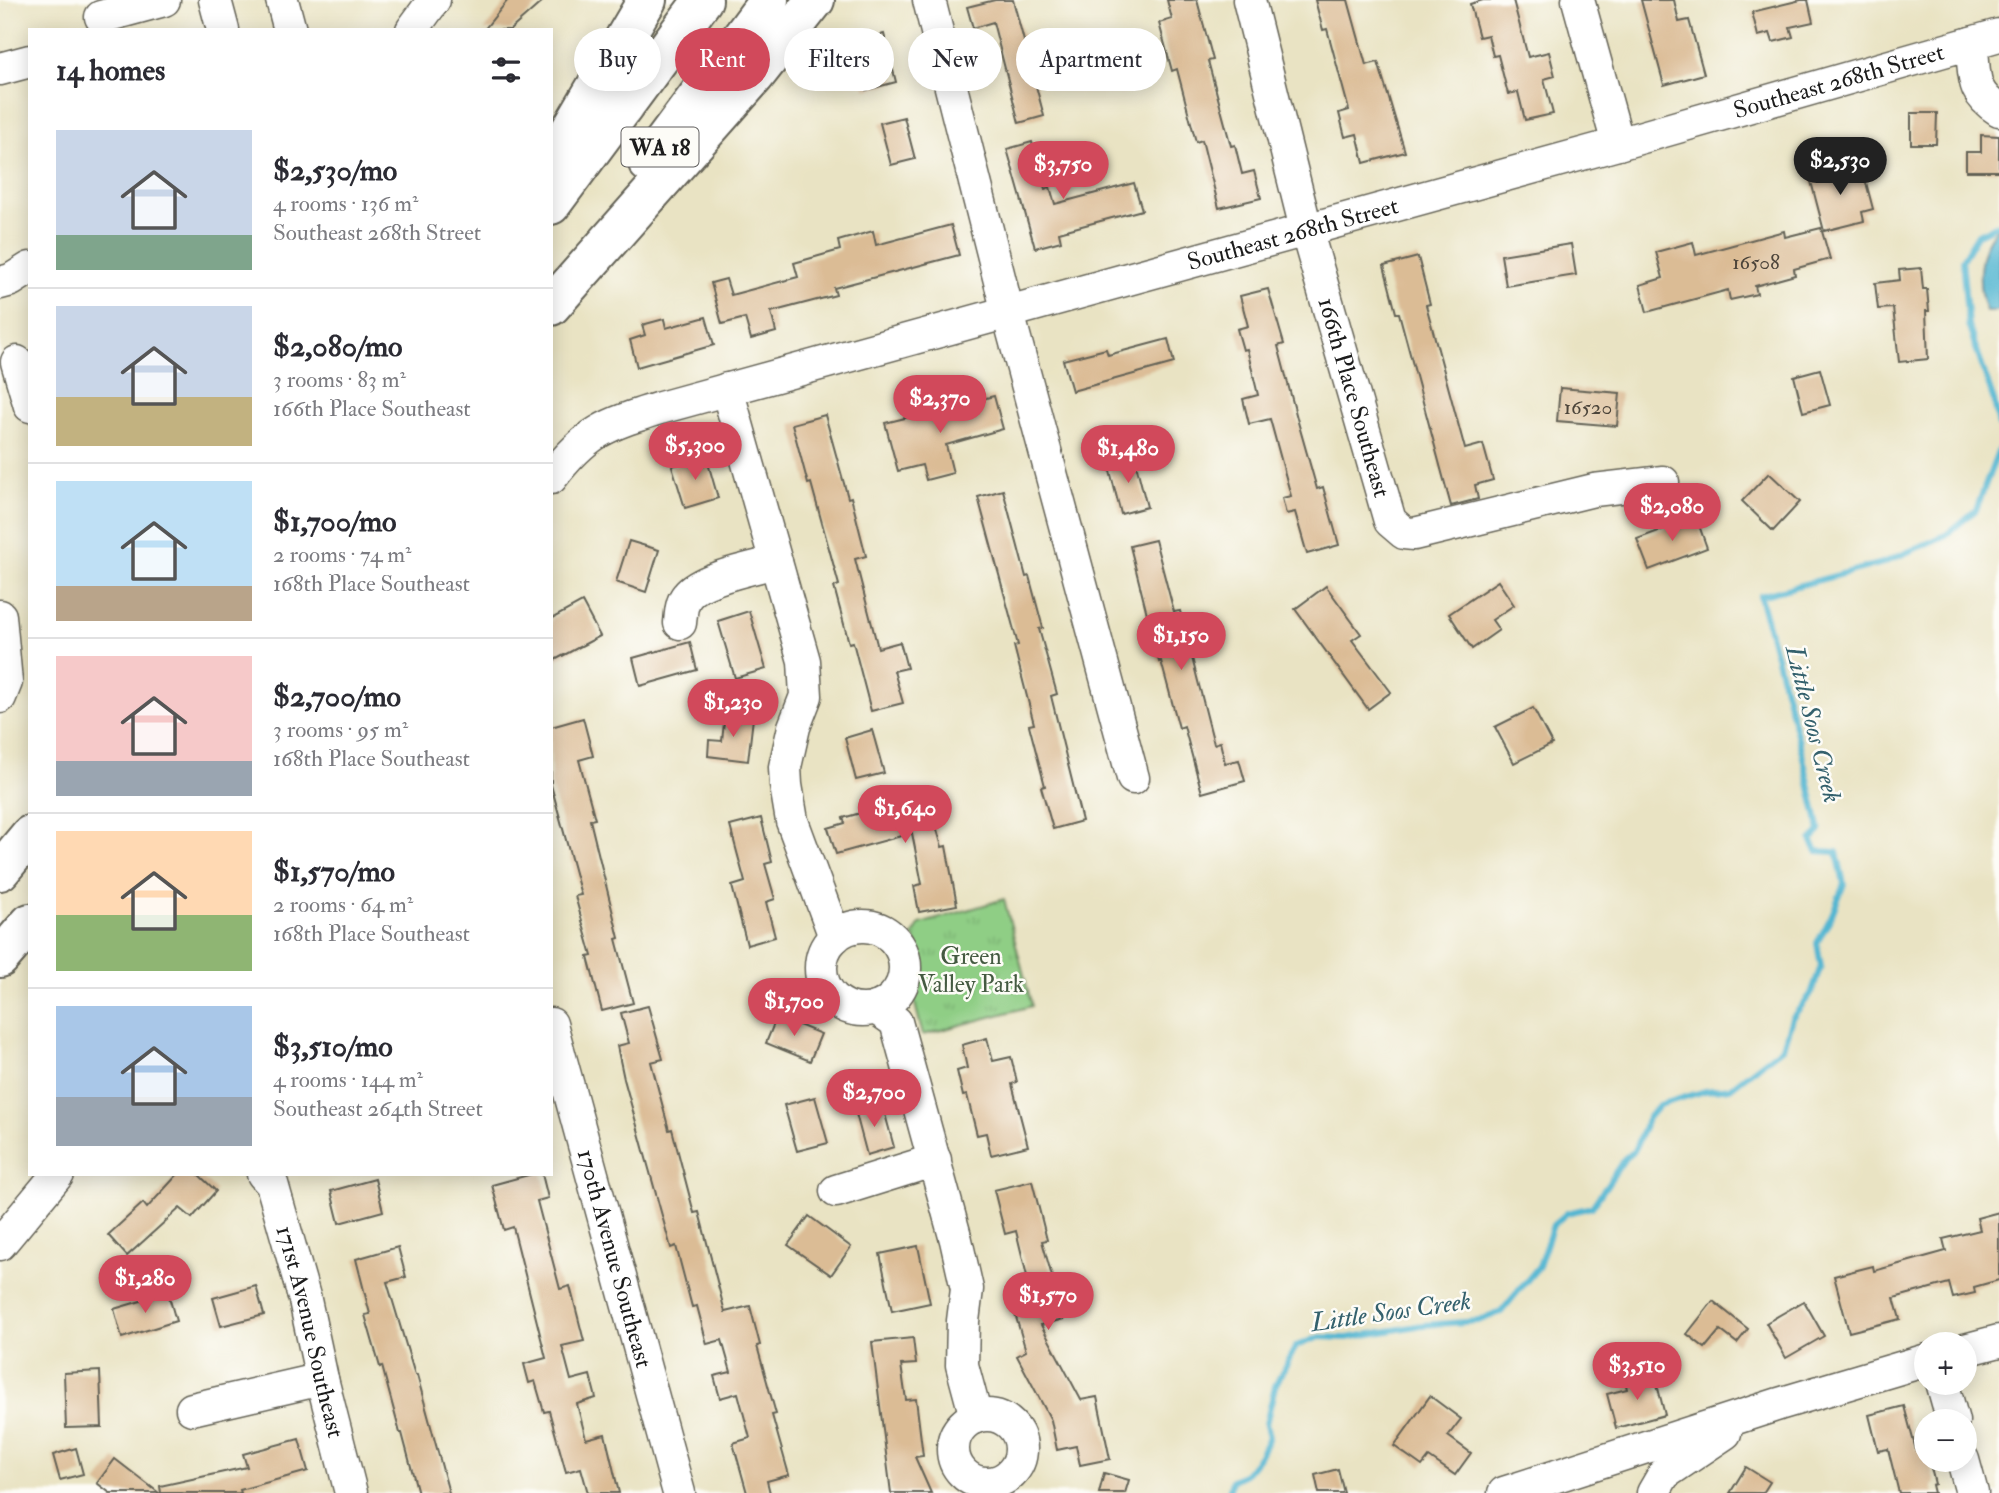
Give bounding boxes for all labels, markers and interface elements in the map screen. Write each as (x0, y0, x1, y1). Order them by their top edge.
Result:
chip: Buy (574, 28, 661, 91)
chip: Rent (675, 28, 770, 91)
chip: Filters (784, 28, 894, 91)
chip: New (908, 28, 1002, 91)
chip: Apartment (1016, 28, 1166, 91)
street label: Southeast 268th Street (1730, 36, 1948, 126)
icon: filters (487, 51, 525, 89)
text: 14 homes (56, 52, 165, 89)
road number: WA 18 (622, 128, 698, 166)
pin: $2,530 (1783, 138, 1897, 197)
pin: $3,750 (1006, 142, 1120, 201)
text: $2,530 (1810, 145, 1870, 174)
text: $3,750 (1034, 149, 1092, 178)
text: $2,530/mo (273, 152, 397, 189)
icon: home (112, 158, 196, 242)
text: 4 rooms · 136 m² (273, 189, 419, 218)
street label: Southeast 268th Street (1184, 190, 1402, 277)
text: Southeast 268th Street (273, 218, 481, 247)
house number: 16508 (1732, 249, 1780, 276)
street label: 166th Place Southeast (1311, 294, 1398, 501)
text: $2,080/mo (273, 328, 403, 365)
icon: home (112, 334, 196, 418)
text: 3 rooms · 83 m² (273, 365, 406, 394)
pin: $2,370 (883, 376, 997, 435)
text: $2,370 (909, 383, 971, 412)
text: 166th Place Southeast (273, 394, 471, 423)
house number: 16520 (1564, 394, 1612, 421)
pin: $5,300 (638, 422, 752, 482)
pin: $1,480 (1071, 426, 1185, 485)
text: $5,300 (665, 430, 725, 459)
text: $1,480 (1097, 433, 1159, 462)
pin: $2,080 (1615, 484, 1729, 543)
text: $2,080 (1640, 491, 1704, 520)
text: $1,700/mo (273, 503, 397, 540)
icon: home (112, 509, 196, 593)
text: 2 rooms · 74 m² (273, 540, 412, 569)
text: 168th Place Southeast (273, 569, 470, 598)
pin: $1,150 (1124, 612, 1238, 672)
text: $1,150 (1153, 620, 1209, 649)
water label: Little Soos Creek (1778, 641, 1848, 806)
text: $2,700/mo (273, 678, 401, 715)
pin: $1,230 (676, 680, 790, 739)
icon: home (112, 684, 196, 768)
text: $1,230 (704, 687, 762, 716)
text: 3 rooms · 95 m² (273, 715, 408, 744)
text: 168th Place Southeast (273, 744, 470, 773)
pin: $1,640 (848, 786, 962, 845)
text: $1,640 (874, 793, 936, 822)
text: $1,570/mo (273, 853, 395, 890)
icon: home (112, 859, 196, 943)
text: 2 rooms · 64 m² (273, 890, 413, 919)
text: 168th Place Southeast (273, 919, 470, 948)
park label: Green Valley Park (918, 941, 1025, 1000)
pin: $1,700 (737, 978, 851, 1038)
text: $1,700 (764, 986, 824, 1015)
text: $3,510/mo (273, 1028, 393, 1065)
icon: home (112, 1034, 196, 1118)
text: 4 rooms · 144 m² (273, 1065, 423, 1094)
pin: $2,700 (817, 1070, 931, 1129)
text: $2,700 (842, 1077, 906, 1106)
text: Southeast 264th Street (273, 1094, 483, 1123)
street label: 170th Avenue Southeast (570, 1146, 660, 1371)
street label: 171st Avenue Southeast (269, 1222, 352, 1441)
pin: $1,280 (88, 1256, 202, 1315)
text: $1,280 (115, 1263, 175, 1292)
pin: $1,570 (991, 1272, 1105, 1332)
text: $1,570 (1019, 1280, 1077, 1309)
water label: Little Soos Creek (1308, 1285, 1473, 1339)
map controls (1914, 1332, 1977, 1472)
button: + (1914, 1332, 1977, 1395)
pin: $3,510 (1580, 1342, 1694, 1402)
text: $3,510 (1609, 1350, 1665, 1379)
button: − (1914, 1409, 1977, 1472)

